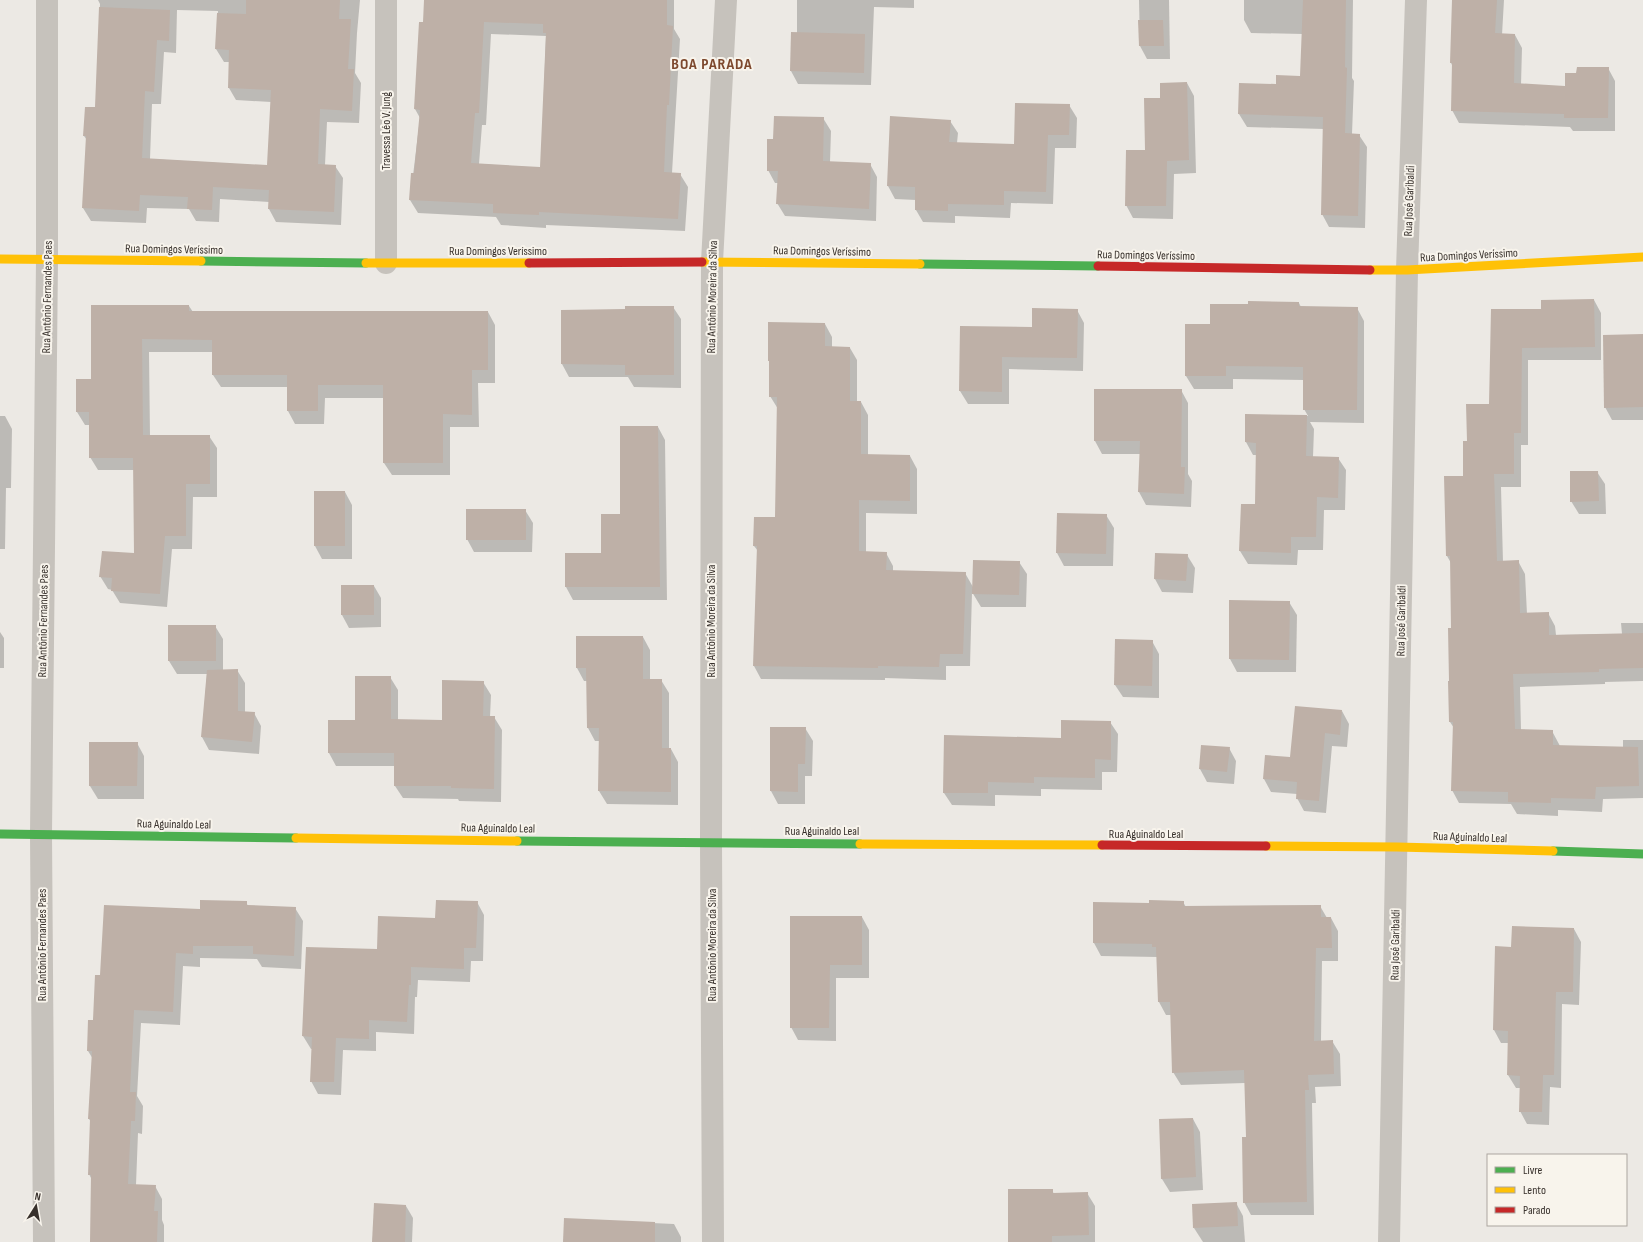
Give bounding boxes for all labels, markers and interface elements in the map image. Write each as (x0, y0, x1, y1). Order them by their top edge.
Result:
district label: BOA PARADA (671, 55, 753, 74)
street label: Travessa Léo V. Jung (379, 92, 394, 170)
street label: Rua José Garibaldi (1401, 165, 1418, 237)
street label: Rua Antônio Moreira da Silva (704, 240, 721, 354)
street label: Rua Antônio Fernandes Paes (39, 241, 56, 353)
street label: Rua Domingos Veríssimo (125, 241, 223, 258)
street label: Rua Domingos Veríssimo (773, 243, 871, 260)
street label: Rua Domingos Veríssimo (449, 244, 547, 259)
street label: Rua Domingos Veríssimo (1420, 245, 1518, 266)
street label: Rua Domingos Veríssimo (1097, 247, 1195, 264)
street label: Rua Antônio Moreira da Silva (704, 564, 719, 677)
street label: Rua Antônio Fernandes Paes (35, 565, 52, 677)
street label: Rua José Garibaldi (1393, 585, 1410, 657)
street label: Rua Aguinaldo Leal (137, 816, 211, 833)
street label: Rua Aguinaldo Leal (461, 820, 535, 837)
street label: Rua Aguinaldo Leal (785, 824, 859, 839)
street label: Rua Aguinaldo Leal (1109, 827, 1183, 842)
street label: Rua Aguinaldo Leal (1433, 829, 1507, 846)
street label: Rua Antônio Moreira da Silva (705, 888, 720, 1001)
street label: Rua Antônio Fernandes Paes (35, 889, 50, 1001)
street label: Rua José Garibaldi (1387, 909, 1404, 981)
legend (1487, 1154, 1627, 1226)
text: Livre (1523, 1163, 1543, 1178)
text: Lento (1523, 1183, 1546, 1198)
north arrow (16, 1186, 56, 1226)
text: N (34, 1190, 42, 1204)
text: Parado (1523, 1203, 1550, 1218)

